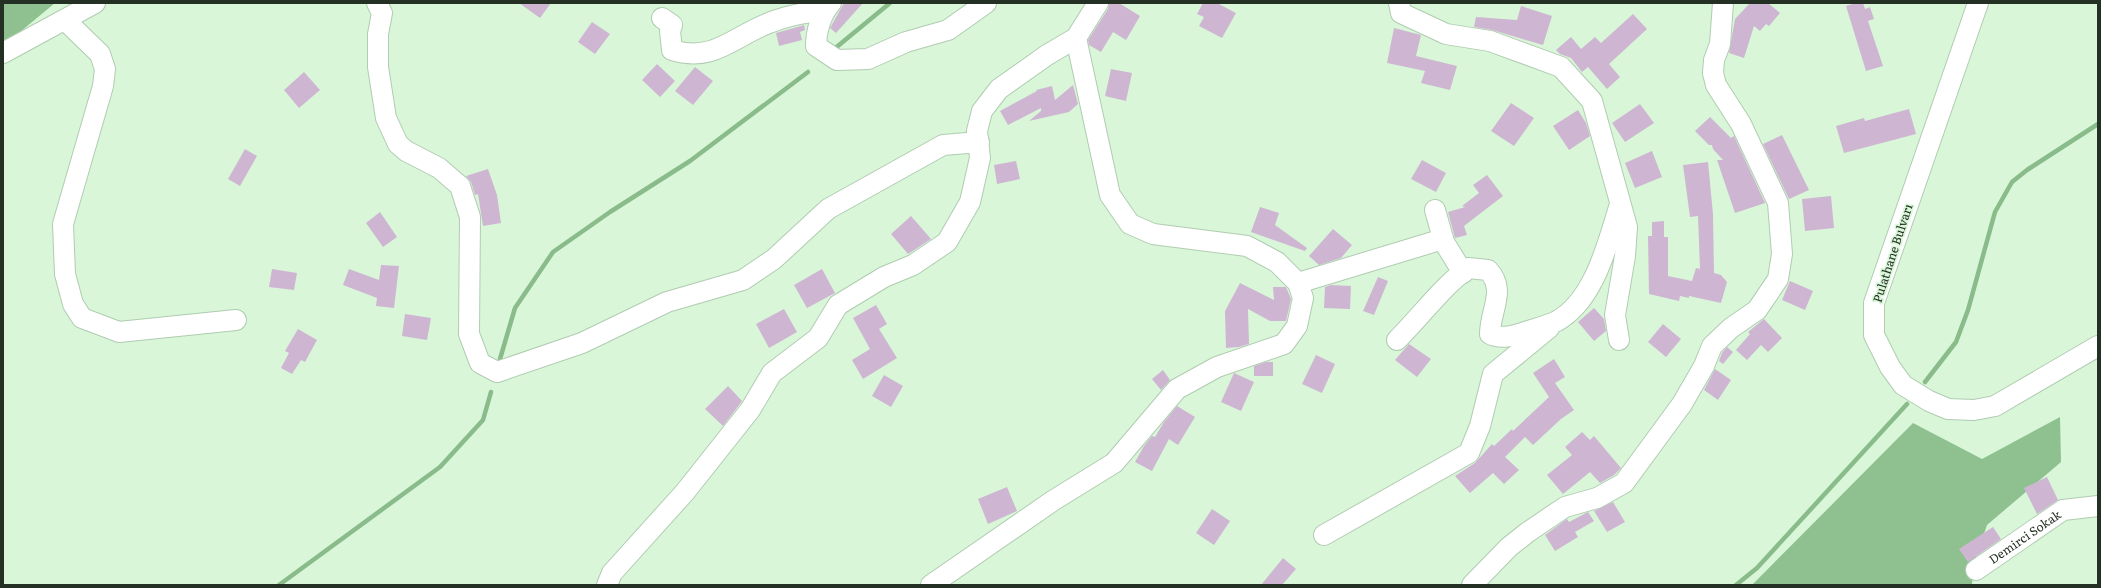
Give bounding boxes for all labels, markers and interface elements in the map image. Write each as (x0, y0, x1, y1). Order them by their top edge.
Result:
street label: Pulathane Bulvarı (1868, 201, 1916, 305)
street label: Demirci Sokak (1985, 505, 2065, 568)

